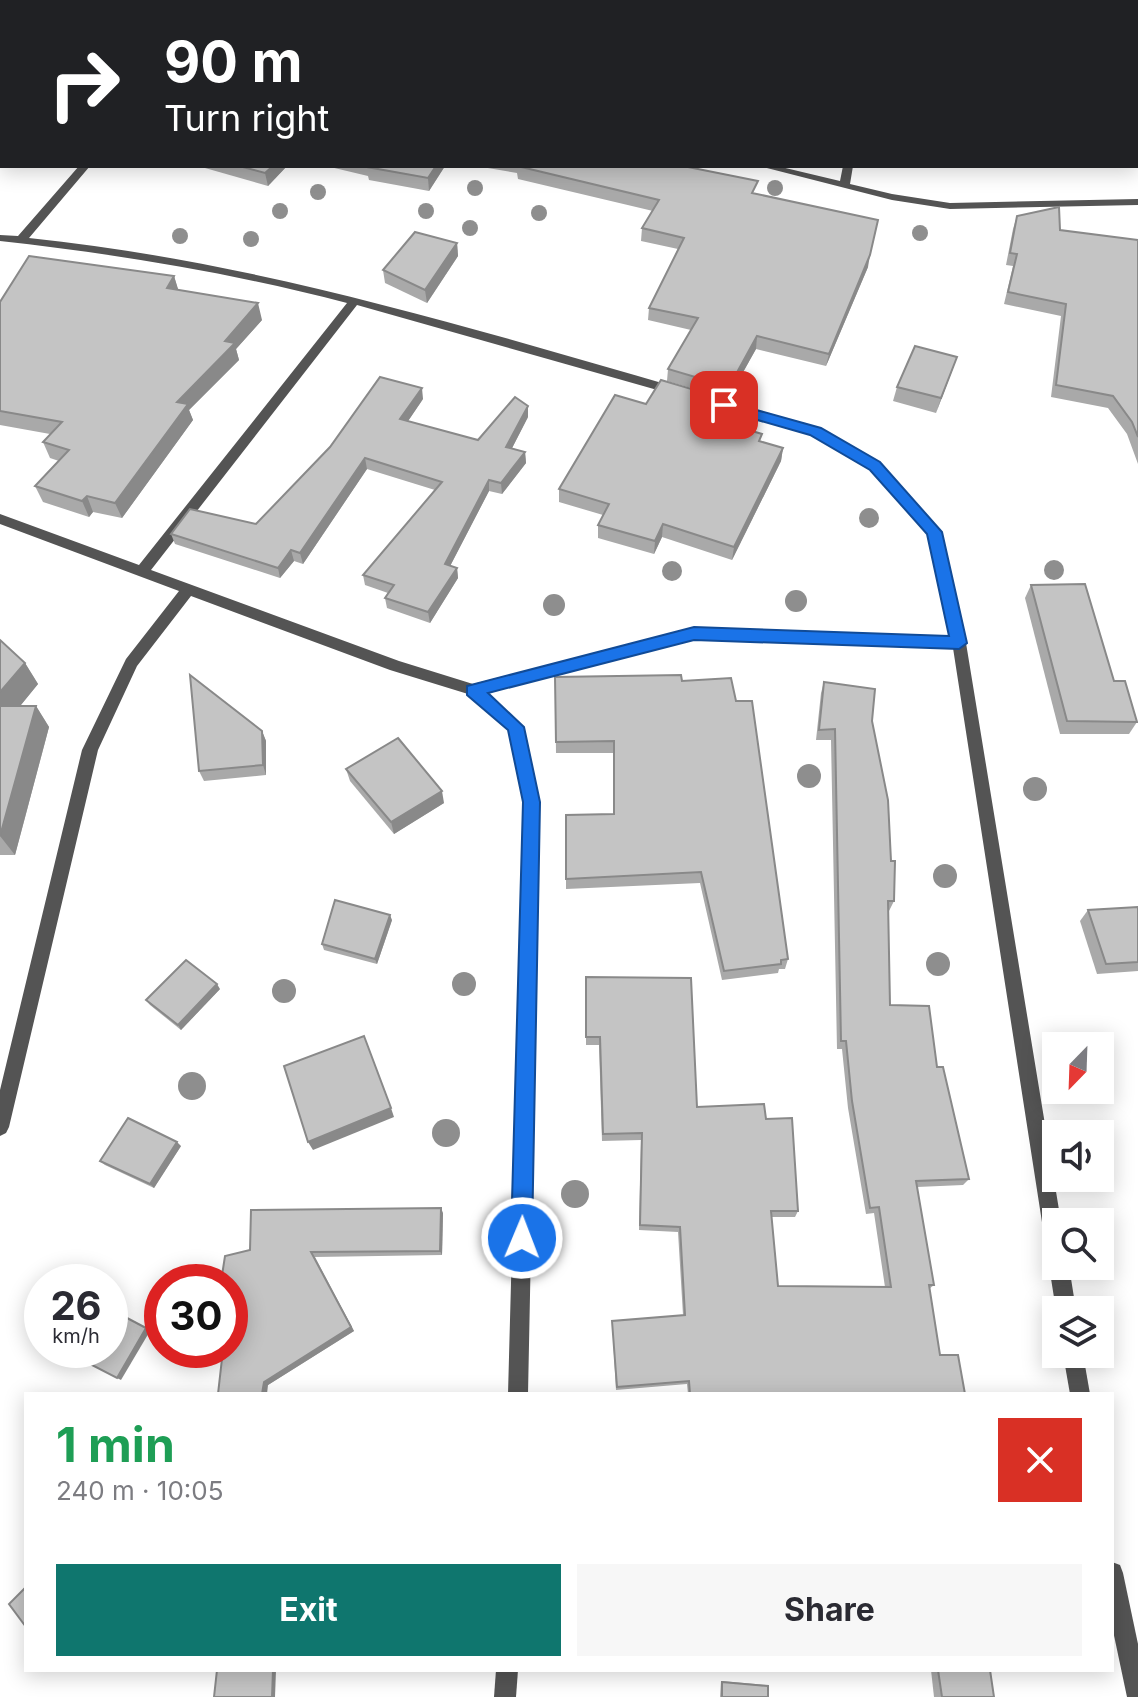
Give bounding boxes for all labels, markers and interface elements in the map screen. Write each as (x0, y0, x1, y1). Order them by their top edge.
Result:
text: 90 m (164, 28, 303, 96)
icon: right (32, 32, 136, 136)
text: Turn right (164, 96, 329, 140)
pin (690, 371, 758, 439)
icon: arrive (702, 383, 746, 427)
north arrow (1042, 1032, 1114, 1104)
map controls (1042, 1032, 1114, 1368)
button: sound (1042, 1120, 1114, 1192)
position arrow (480, 1196, 564, 1280)
button: search (1042, 1208, 1114, 1280)
speed limit sign: 30 (144, 1264, 248, 1368)
text: 26 (50, 1281, 102, 1330)
button: layers (1042, 1296, 1114, 1368)
text: km/h (52, 1324, 100, 1348)
text: 1 min (56, 1415, 175, 1474)
button: close (998, 1418, 1082, 1502)
text: 240 m · 10:05 (56, 1475, 224, 1506)
button: Exit (56, 1564, 561, 1656)
button: Share (577, 1564, 1082, 1656)

